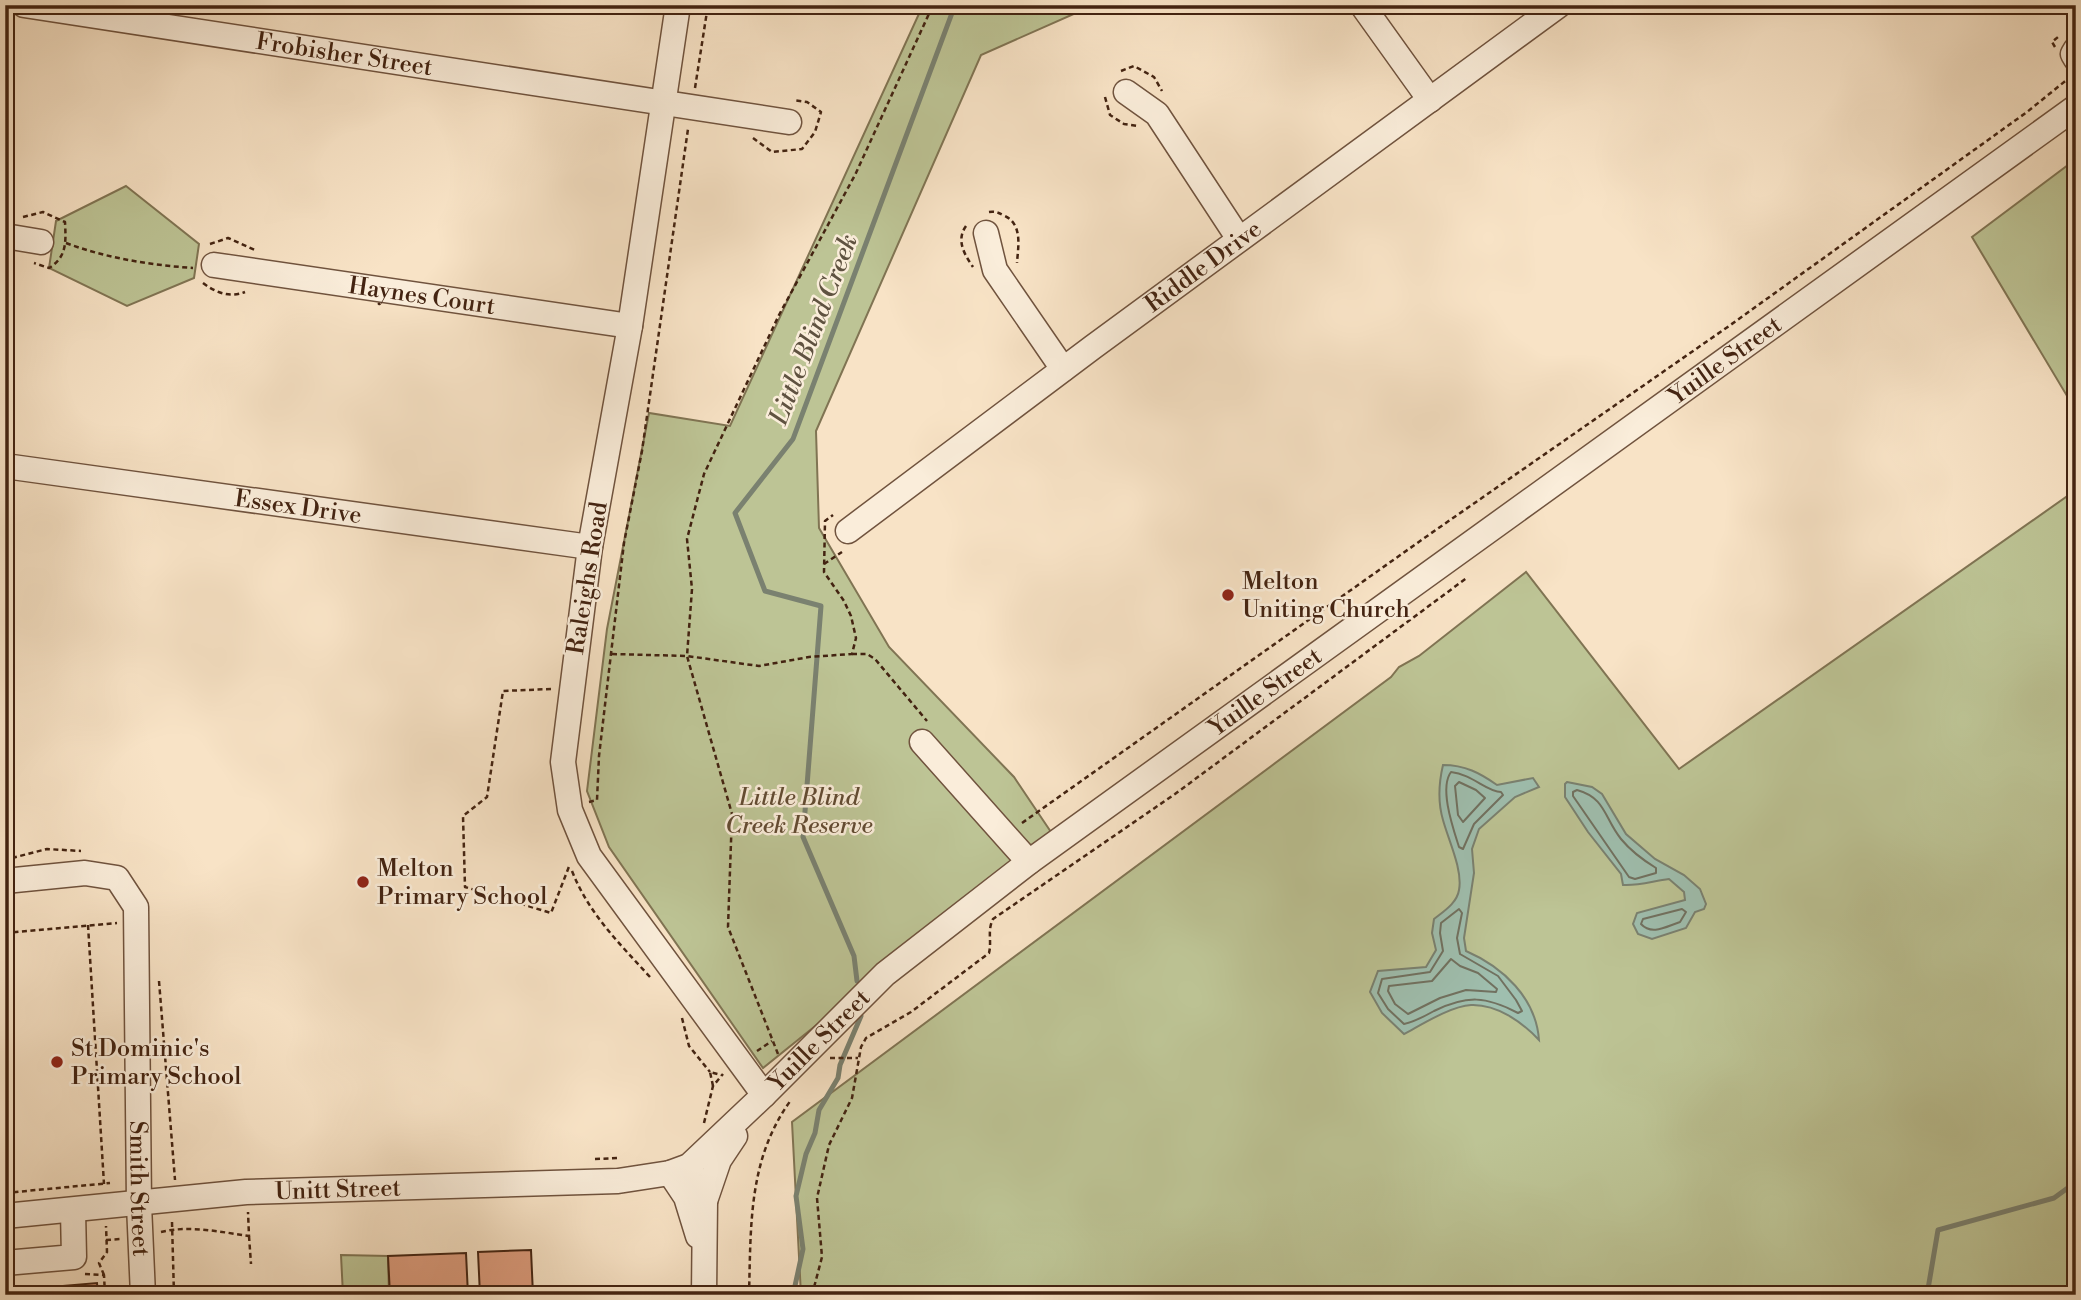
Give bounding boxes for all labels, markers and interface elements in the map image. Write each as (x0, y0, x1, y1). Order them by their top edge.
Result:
street label: Frobisher Street (254, 27, 435, 83)
street label: Riddle Drive (1140, 214, 1268, 320)
water label: Little Blind Creek (763, 230, 865, 430)
street label: Haynes Court (346, 271, 498, 322)
street label: Yuille Street (1661, 310, 1788, 413)
street label: Essex Drive (233, 484, 363, 531)
street label: Raleighs Road (561, 499, 615, 657)
place label: Melton Uniting Church (1242, 567, 1410, 625)
marker: Melton Uniting Church (1220, 587, 1236, 603)
street label: Yuille Street (1202, 641, 1328, 745)
park label: Little Blind Creek Reserve (725, 783, 873, 841)
place label: Melton Primary School (377, 854, 547, 912)
marker: Melton Primary School (355, 874, 371, 890)
street label: Yuille Street (761, 983, 877, 1100)
place label: St Dominic's Primary School (71, 1034, 241, 1092)
marker: St Dominic's Primary School (49, 1054, 65, 1070)
street label: Smith Street (122, 1121, 155, 1258)
street label: Unitt Street (274, 1173, 402, 1207)

